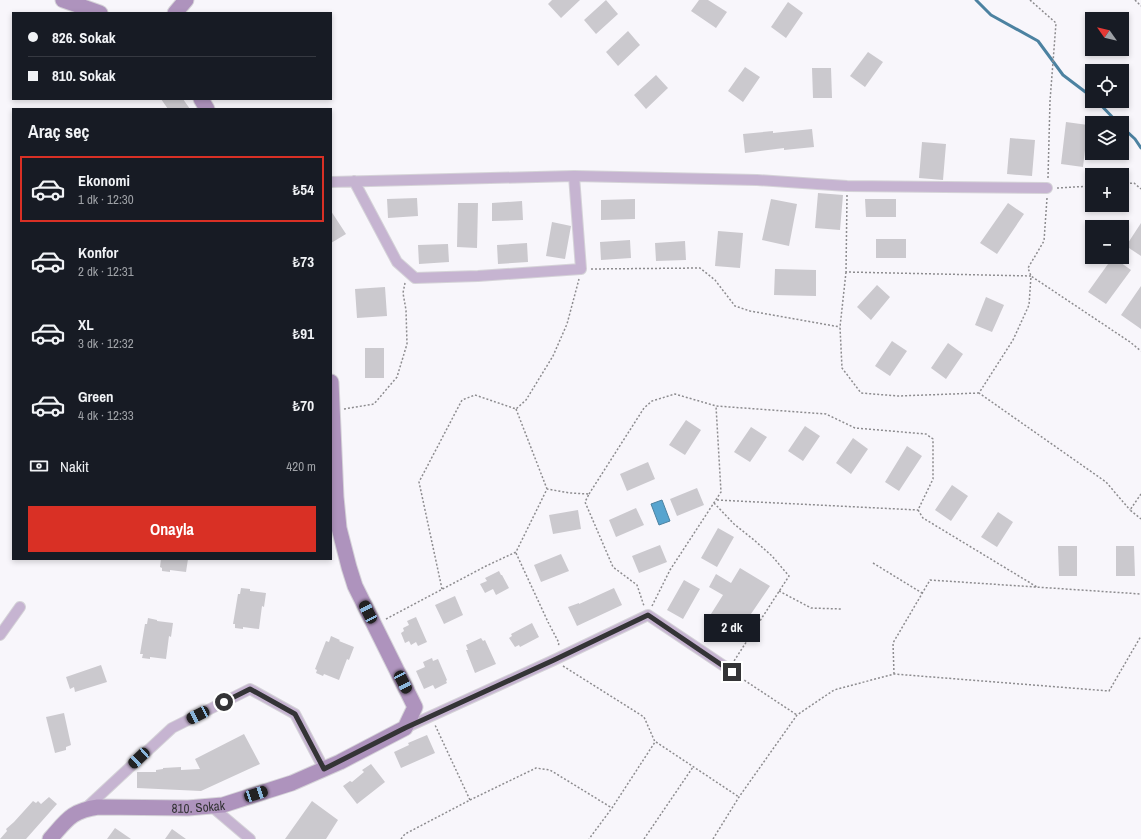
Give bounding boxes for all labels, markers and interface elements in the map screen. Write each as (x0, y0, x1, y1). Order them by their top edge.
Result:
north arrow (1085, 12, 1129, 56)
map controls (1085, 12, 1129, 264)
text: 826. Sokak (52, 27, 116, 48)
button: locate (1085, 64, 1129, 108)
text: 810. Sokak (52, 65, 116, 86)
button: layers (1085, 116, 1129, 160)
text: Araç seç (28, 119, 90, 144)
button: + (1085, 168, 1129, 212)
text: Ekonomi (78, 170, 130, 191)
icon: car (30, 171, 66, 207)
text: ₺54 (293, 179, 314, 200)
text: 1 dk · 12:30 (78, 191, 134, 208)
button: − (1085, 220, 1129, 264)
text: Konfor (78, 242, 118, 263)
icon: car (30, 243, 66, 279)
text: ₺73 (293, 251, 314, 272)
text: 2 dk · 12:31 (78, 263, 134, 280)
text: XL (78, 314, 94, 335)
icon: car (30, 315, 66, 351)
text: ₺91 (293, 323, 314, 344)
text: 3 dk · 12:32 (78, 335, 134, 352)
text: Green (78, 386, 114, 407)
icon: car (30, 387, 66, 423)
text: ₺70 (293, 395, 314, 416)
text: 4 dk · 12:33 (78, 407, 134, 424)
icon: cash (28, 455, 50, 477)
text: Nakit (60, 456, 89, 477)
text: 420 m (286, 458, 316, 475)
button: Onayla (28, 506, 316, 552)
car (357, 599, 379, 625)
callout: 2 dk (704, 614, 760, 642)
text: 2 dk (721, 619, 743, 636)
route end (723, 663, 741, 681)
car (392, 669, 414, 695)
route start (215, 693, 233, 711)
car (185, 704, 211, 726)
car (126, 745, 152, 771)
car (243, 785, 269, 803)
street label: 810. Sokak (172, 797, 226, 817)

